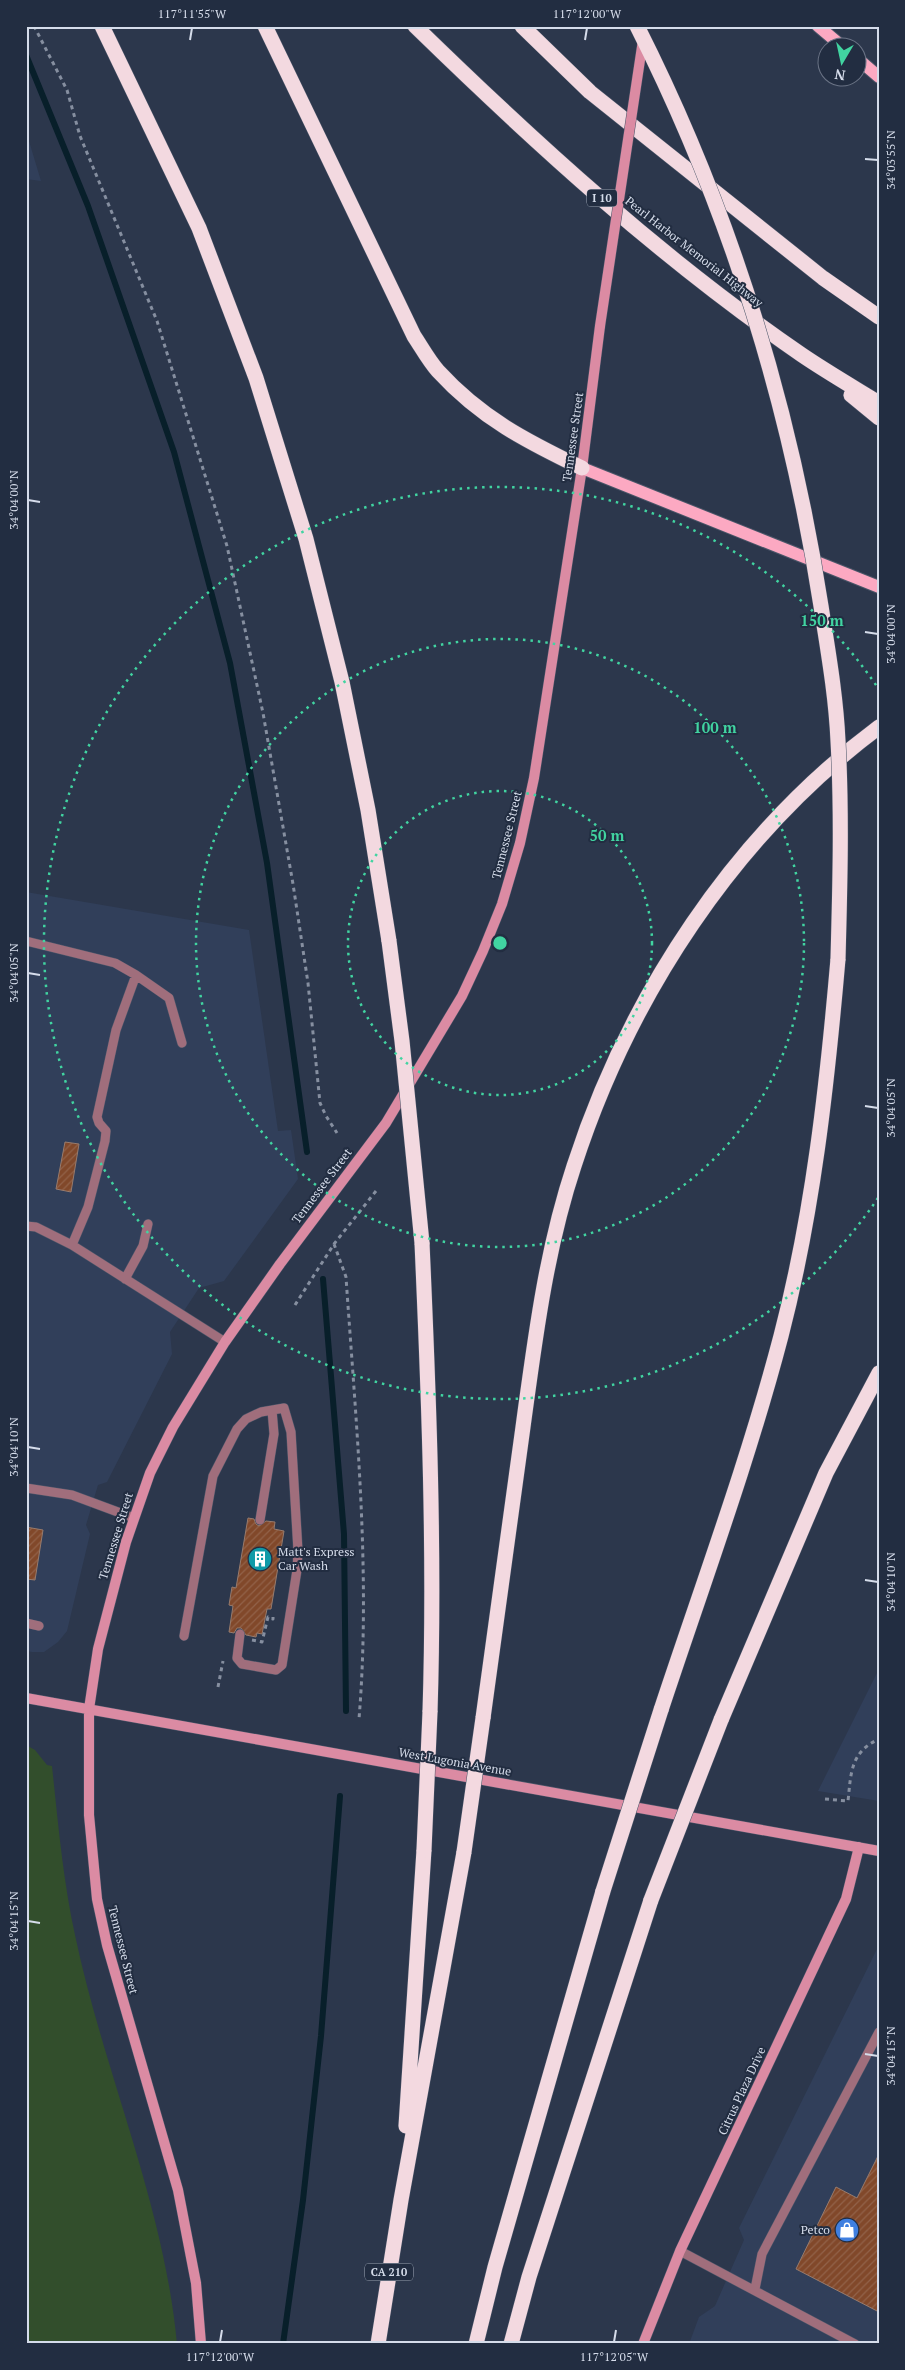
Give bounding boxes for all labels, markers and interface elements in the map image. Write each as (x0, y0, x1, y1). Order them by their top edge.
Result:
text: 117°11'55"W (158, 6, 227, 21)
text: 117°12'00"W (553, 6, 622, 21)
north arrow (818, 38, 868, 88)
text: N (833, 65, 847, 86)
text: 34°03'55"N (883, 130, 898, 190)
road number: I 10 (587, 190, 617, 207)
street label: Pearl Harbor Memorial Highway (622, 193, 767, 311)
street label: Tennessee Street (559, 391, 586, 483)
text: 34°04'00"N (6, 470, 21, 530)
text: 34°04'00"N (883, 604, 898, 664)
text: 150 m (800, 610, 844, 630)
text: 100 m (693, 717, 737, 737)
street label: Tennessee Street (488, 789, 525, 881)
text: 50 m (590, 825, 625, 845)
centre of rings (491, 934, 509, 952)
text: 34°04'05"N (6, 943, 21, 1003)
text: 34°04'05"N (883, 1078, 898, 1138)
street label: Tennessee Street (288, 1145, 355, 1226)
text: 34°04'10"N (6, 1417, 21, 1477)
street label: Tennessee Street (95, 1490, 136, 1581)
place label: Matt's Express Car Wash (278, 1544, 355, 1573)
building icon: Matt's Express Car Wash (247, 1546, 273, 1572)
text: 34°04'10"N (883, 1552, 898, 1612)
street label: West Lugonia Avenue (398, 1744, 513, 1779)
text: 34°04'15"N (6, 1891, 21, 1951)
street label: Tennessee Street (105, 1904, 142, 1996)
text: 34°04'15"N (883, 2026, 898, 2086)
street label: Citrus Plaza Drive (715, 2044, 769, 2137)
shop icon: Petco (834, 2217, 860, 2243)
place label: Petco (801, 2222, 830, 2237)
road number: CA 210 (365, 2264, 413, 2280)
text: 117°12'00"W (186, 2349, 255, 2364)
text: 117°12'05"W (580, 2349, 649, 2364)

